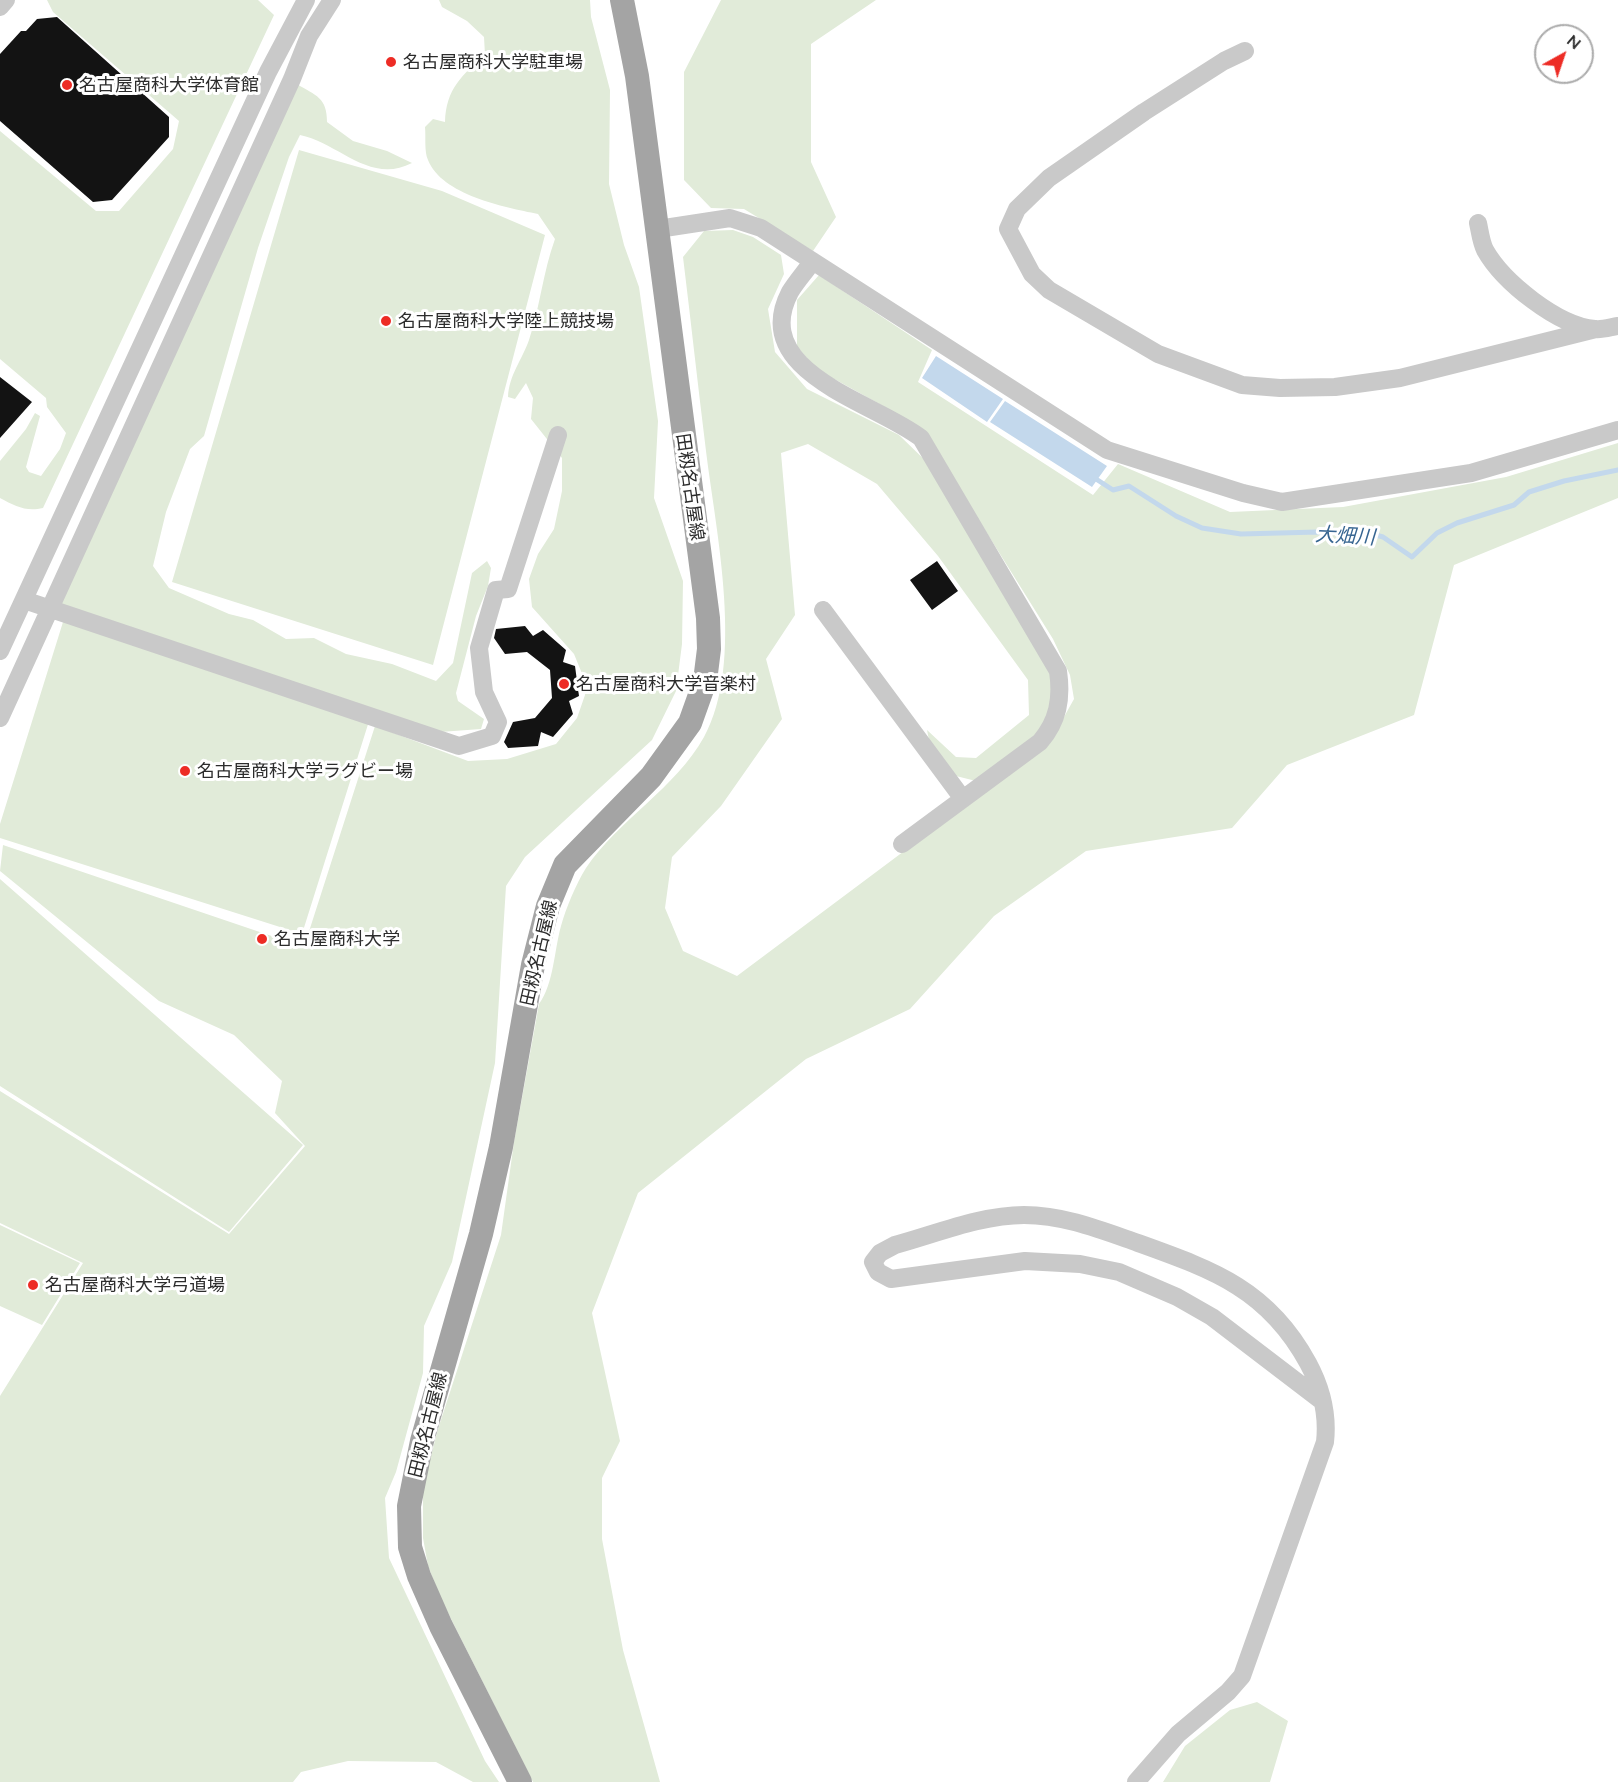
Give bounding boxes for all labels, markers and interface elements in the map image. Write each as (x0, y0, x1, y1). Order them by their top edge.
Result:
north arrow (1534, 24, 1594, 84)
text: N (1564, 30, 1585, 53)
place label: 名古屋商科大学駐車場 (403, 51, 583, 73)
marker: 名古屋商科大学駐車場 (384, 55, 398, 69)
place label: 名古屋商科大学体育館 (79, 74, 259, 96)
marker: 名古屋商科大学体育館 (60, 78, 74, 92)
place label: 名古屋商科大学陸上競技場 (398, 310, 614, 332)
marker: 名古屋商科大学陸上競技場 (379, 314, 393, 328)
street label: 田籾名古屋線 (672, 432, 708, 542)
water label: 大畑川 (1314, 522, 1376, 550)
place label: 名古屋商科大学音楽村 (576, 673, 756, 695)
marker: 名古屋商科大学音楽村 (557, 677, 571, 691)
place label: 名古屋商科大学ラグビー場 (197, 760, 413, 782)
marker: 名古屋商科大学ラグビー場 (178, 764, 192, 778)
street label: 田籾名古屋線 (516, 898, 562, 1008)
place label: 名古屋商科大学 (274, 928, 400, 950)
marker: 名古屋商科大学 (255, 932, 269, 946)
place label: 名古屋商科大学弓道場 (45, 1274, 225, 1296)
marker: 名古屋商科大学弓道場 (26, 1278, 40, 1292)
street label: 田籾名古屋線 (404, 1370, 452, 1480)

